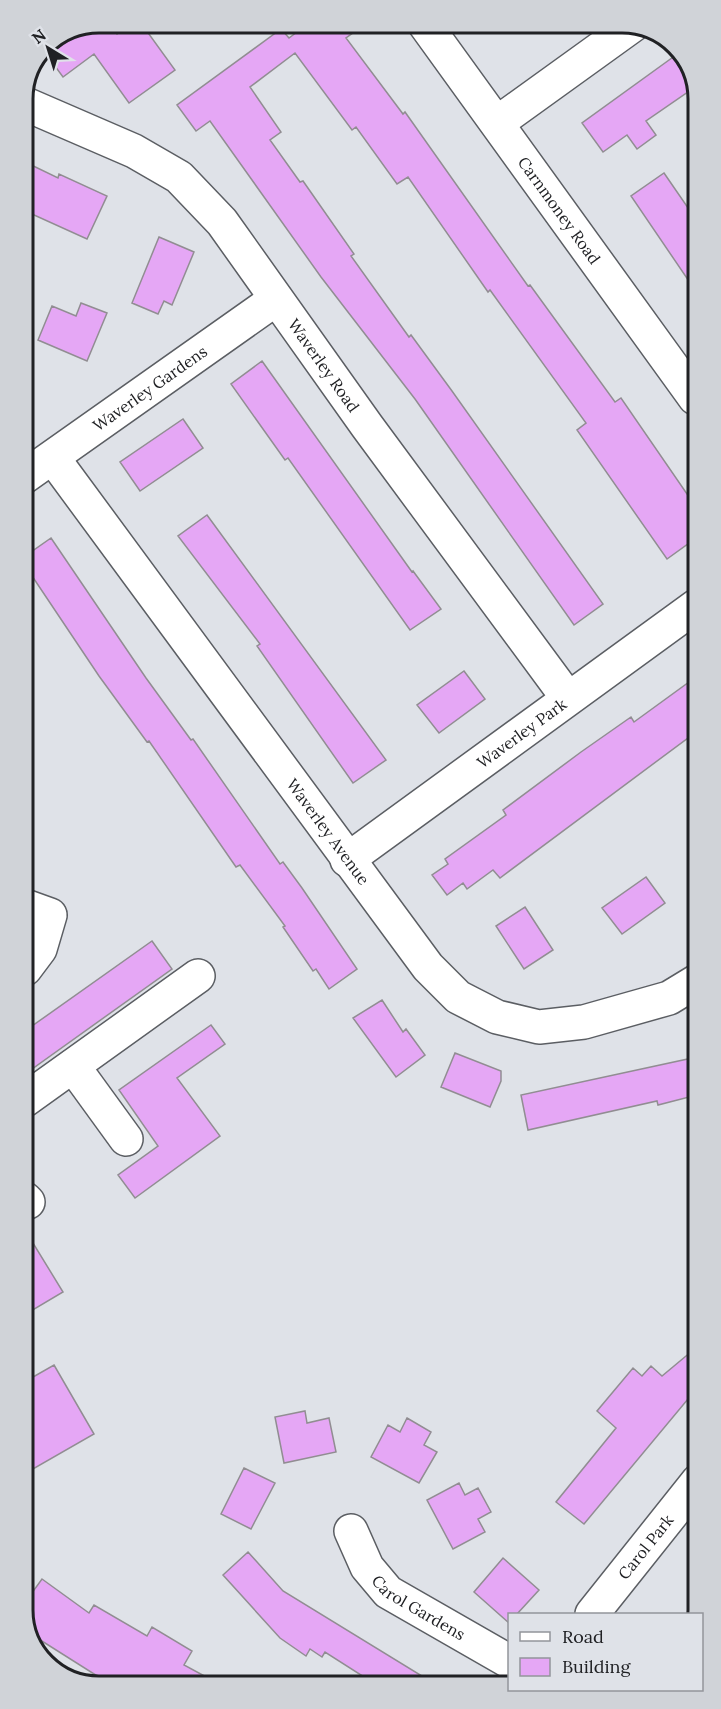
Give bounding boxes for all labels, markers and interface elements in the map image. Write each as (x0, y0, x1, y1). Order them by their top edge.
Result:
north arrow (18, 18, 78, 78)
text: N (28, 24, 50, 48)
street label: Carnmoney Road (514, 153, 605, 268)
street label: Waverley Road (284, 315, 364, 416)
street label: Waverley Gardens (89, 341, 211, 435)
street label: Waverley Park (473, 693, 571, 772)
street label: Waverley Avenue (283, 775, 374, 889)
street label: Carol Park (614, 1510, 678, 1583)
street label: Carol Gardens (368, 1571, 469, 1644)
legend (508, 1613, 703, 1691)
text: Road (562, 1625, 604, 1648)
text: Building (562, 1655, 632, 1678)

